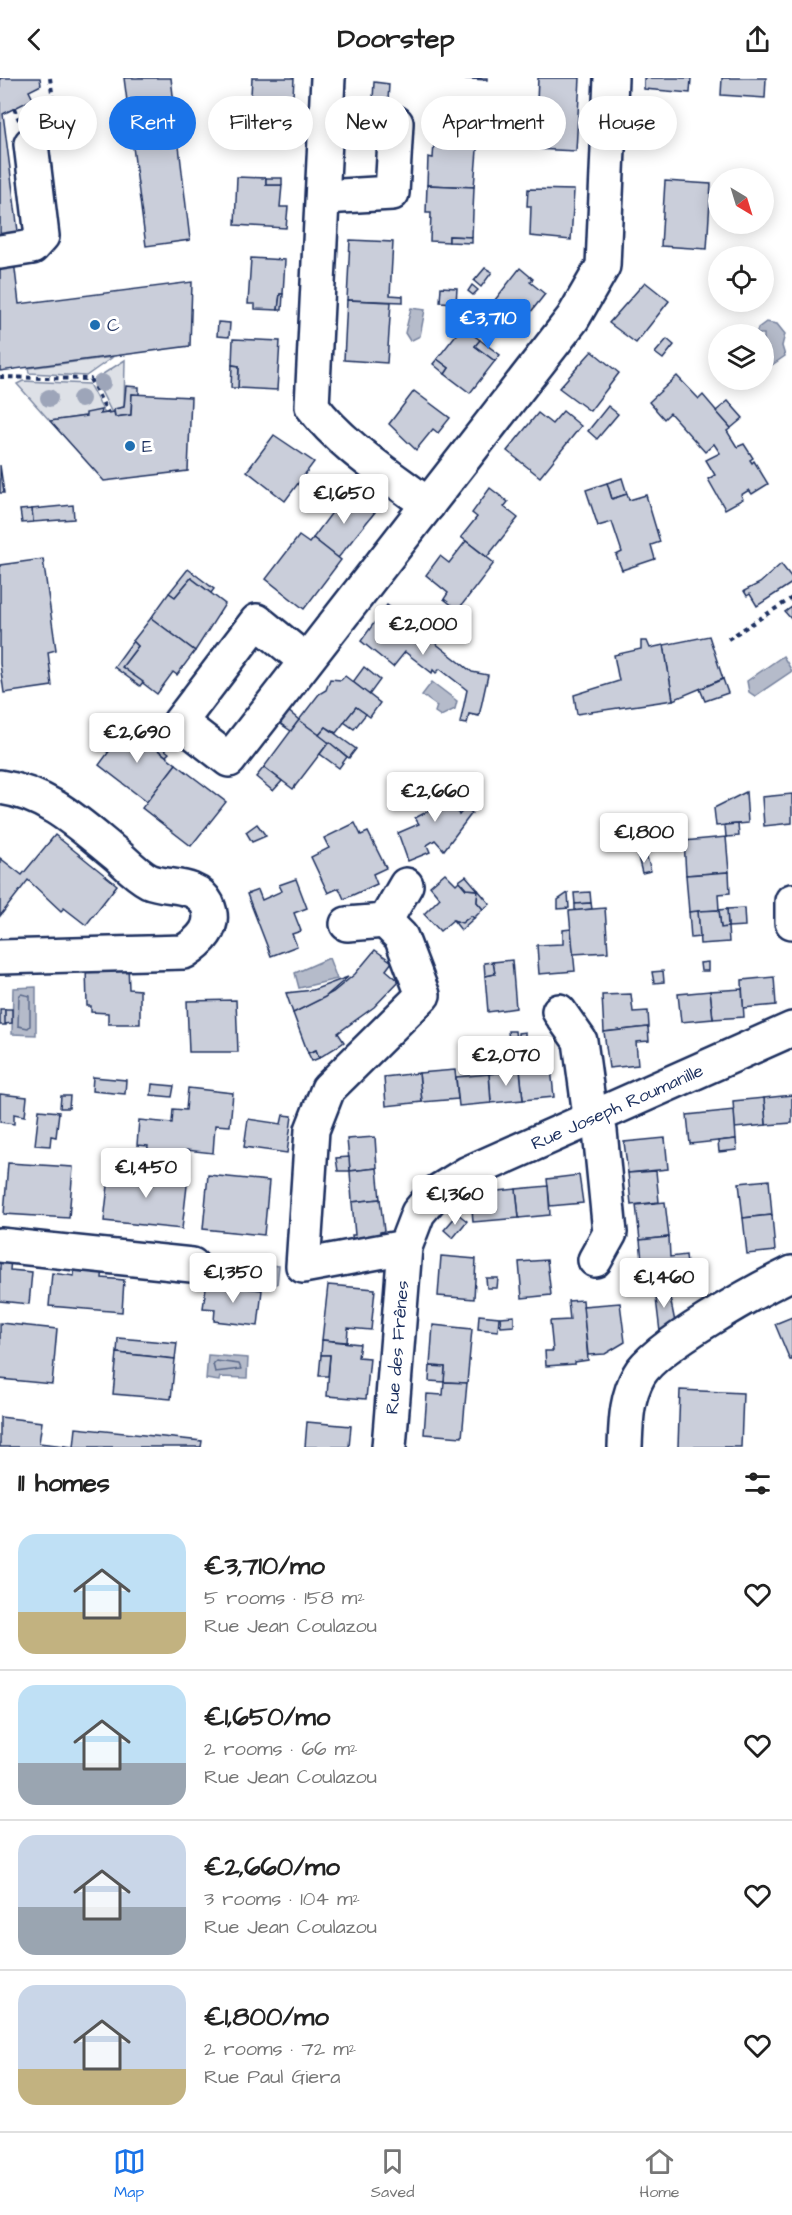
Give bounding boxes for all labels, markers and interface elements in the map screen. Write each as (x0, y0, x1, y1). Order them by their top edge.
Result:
text: Doorstep (338, 20, 454, 58)
icon: back (18, 23, 51, 56)
icon: share (741, 23, 774, 56)
chip: Buy (18, 96, 97, 150)
chip: Rent (109, 96, 196, 150)
chip: Filters (208, 96, 313, 150)
chip: New (325, 96, 409, 150)
chip: Apartment (421, 96, 566, 150)
chip: House (578, 96, 677, 150)
north arrow (708, 168, 774, 234)
map controls (708, 168, 774, 390)
button: locate (708, 246, 774, 312)
pin: €3,710 (439, 299, 537, 350)
text: €3,710 (459, 304, 517, 332)
place label: C (107, 313, 120, 338)
marker: C (88, 318, 102, 332)
button: layers (708, 324, 774, 390)
place label: E (142, 434, 153, 459)
marker: E (123, 439, 137, 453)
pin: €1,650 (295, 474, 393, 525)
text: €1,650 (313, 479, 375, 507)
pin: €2,000 (374, 605, 472, 656)
text: €2,000 (389, 610, 457, 638)
pin: €2,690 (88, 713, 186, 764)
text: €2,690 (103, 718, 171, 746)
pin: €2,660 (386, 772, 484, 823)
text: €2,660 (401, 777, 469, 805)
pin: €1,800 (595, 813, 693, 864)
text: €1,800 (614, 818, 674, 846)
pin: €2,070 (457, 1036, 555, 1087)
text: €2,070 (472, 1041, 540, 1069)
street label: Rue Joseph Roumanille (527, 1058, 708, 1156)
pin: €1,450 (97, 1148, 195, 1199)
text: €1,450 (115, 1153, 177, 1181)
pin: €1,360 (406, 1175, 504, 1226)
text: €1,360 (426, 1180, 484, 1208)
pin: €1,350 (184, 1253, 282, 1304)
text: €1,350 (204, 1258, 262, 1286)
pin: €1,460 (615, 1258, 713, 1309)
text: €1,460 (634, 1263, 694, 1291)
street label: Rue des Frênes (380, 1279, 415, 1415)
text: 11 homes (18, 1465, 110, 1501)
icon: filters (741, 1467, 774, 1500)
text: €3,710/mo (204, 1548, 325, 1584)
icon: home (66, 1558, 138, 1630)
icon: heart (741, 1578, 774, 1611)
text: 5 rooms · 158 m² (204, 1584, 365, 1612)
text: Rue Jean Coulazou (204, 1612, 377, 1640)
text: €1,650/mo (204, 1699, 330, 1735)
icon: home (66, 1709, 138, 1781)
icon: heart (741, 1729, 774, 1762)
text: 2 rooms · 66 m² (204, 1735, 358, 1763)
text: Rue Jean Coulazou (204, 1763, 377, 1791)
text: €2,660/mo (204, 1849, 340, 1885)
icon: home (66, 1859, 138, 1931)
icon: heart (741, 1879, 774, 1912)
text: 3 rooms · 104 m² (204, 1885, 360, 1913)
text: Rue Jean Coulazou (204, 1913, 377, 1941)
text: €1,800/mo (204, 1999, 329, 2035)
icon: home (66, 2009, 138, 2081)
icon: heart (741, 2029, 774, 2062)
text: 2 rooms · 72 m² (204, 2035, 356, 2063)
text: Rue Paul Giera (204, 2063, 340, 2091)
tab: Map (113, 2145, 146, 2203)
tab: Saved (371, 2145, 414, 2203)
tab: Home (640, 2145, 679, 2203)

